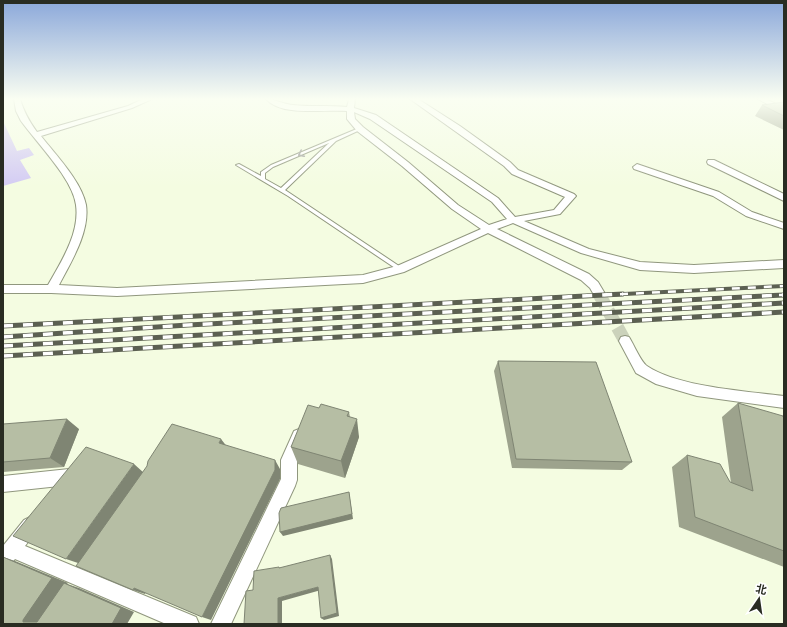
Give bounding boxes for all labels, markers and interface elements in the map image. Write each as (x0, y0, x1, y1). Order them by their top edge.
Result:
one-way arrow (298, 149, 305, 157)
north arrow (739, 579, 779, 619)
text: 北 (754, 580, 768, 598)

